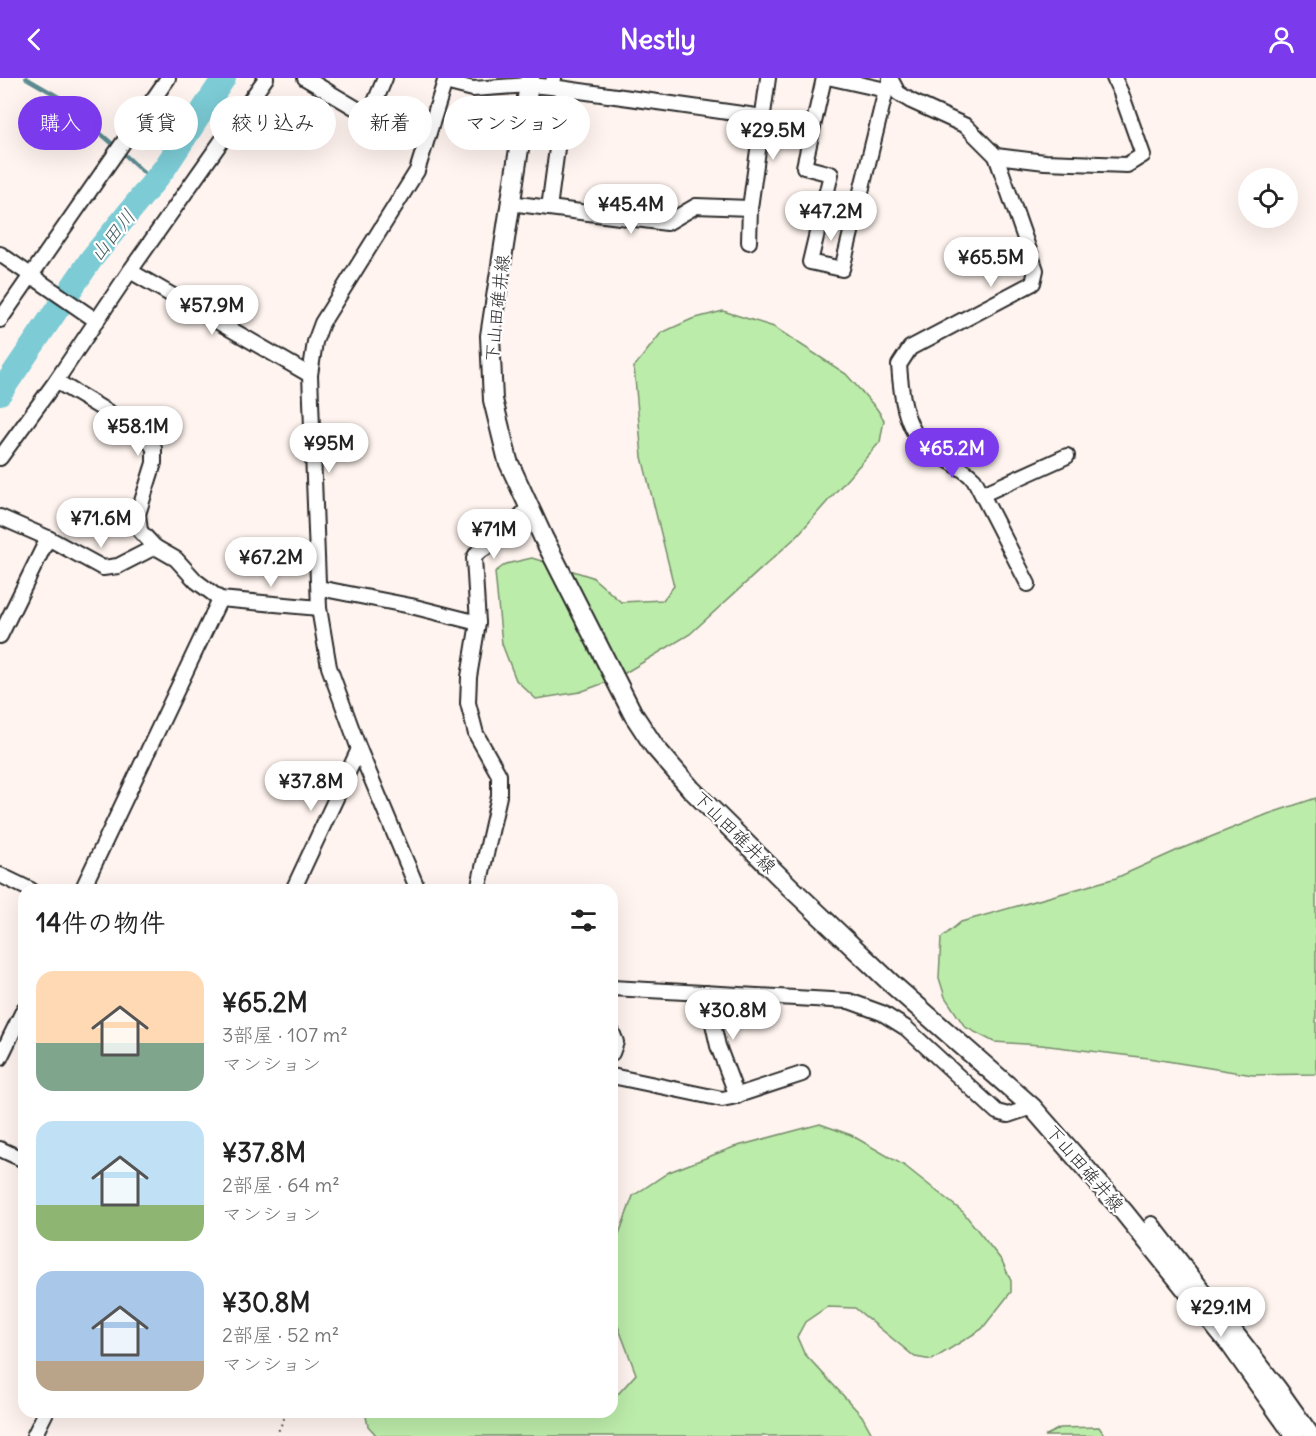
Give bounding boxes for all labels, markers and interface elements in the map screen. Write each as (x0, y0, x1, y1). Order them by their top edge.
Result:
text: Nestly (620, 22, 696, 56)
icon: back (18, 23, 51, 56)
icon: person (1265, 23, 1298, 56)
chip: 購入 (18, 96, 102, 150)
chip: 賃貸 (114, 96, 198, 150)
chip: 絞り込み (210, 96, 336, 150)
chip: 新着 (348, 96, 432, 150)
chip: マンション (444, 96, 590, 150)
pin: ¥29.5M (724, 110, 822, 161)
text: ¥29.5M (740, 117, 806, 142)
map controls (1238, 168, 1298, 228)
button: locate (1238, 168, 1298, 228)
pin: ¥45.4M (582, 184, 680, 235)
text: ¥45.4M (598, 191, 664, 216)
pin: ¥47.2M (782, 191, 880, 242)
text: ¥47.2M (799, 198, 863, 223)
water label: 山田川 (83, 204, 141, 266)
pin: ¥65.5M (942, 237, 1040, 288)
text: ¥65.5M (958, 244, 1024, 269)
street label: 下山田碓井線 (480, 253, 514, 363)
pin: ¥57.9M (163, 285, 261, 336)
text: ¥57.9M (180, 292, 244, 317)
pin: ¥58.1M (89, 406, 187, 457)
text: ¥58.1M (107, 413, 169, 438)
pin: ¥95M (293, 423, 365, 474)
pin: ¥65.2M (903, 428, 1001, 479)
text: ¥95M (304, 430, 354, 455)
text: ¥65.2M (919, 435, 985, 460)
pin: ¥71.6M (52, 498, 150, 549)
text: ¥71.6M (70, 505, 132, 530)
pin: ¥71M (458, 509, 530, 560)
text: ¥71M (471, 516, 517, 541)
pin: ¥67.2M (222, 537, 320, 588)
text: ¥67.2M (239, 544, 303, 569)
pin: ¥37.8M (262, 761, 360, 812)
text: ¥37.8M (279, 768, 343, 793)
street label: 下山田碓井線 (689, 786, 781, 878)
icon: filters (567, 904, 600, 937)
text: 14件の物件 (36, 906, 165, 939)
text: ¥65.2M (222, 986, 308, 1019)
pin: ¥30.8M (684, 990, 782, 1041)
icon: home (84, 995, 156, 1067)
text: ¥30.8M (699, 997, 767, 1022)
text: 3部屋 · 107 m² (222, 1022, 348, 1047)
text: マンション (222, 1051, 321, 1076)
street label: 下山田碓井線 (1041, 1120, 1129, 1216)
text: ¥37.8M (222, 1136, 306, 1169)
icon: home (84, 1145, 156, 1217)
text: 2部屋 · 64 m² (222, 1172, 340, 1197)
text: マンション (222, 1201, 321, 1226)
text: ¥30.8M (222, 1286, 311, 1319)
pin: ¥29.1M (1172, 1287, 1270, 1338)
text: ¥29.1M (1190, 1294, 1252, 1319)
icon: home (84, 1295, 156, 1367)
text: 2部屋 · 52 m² (222, 1322, 339, 1347)
text: マンション (222, 1351, 321, 1376)

